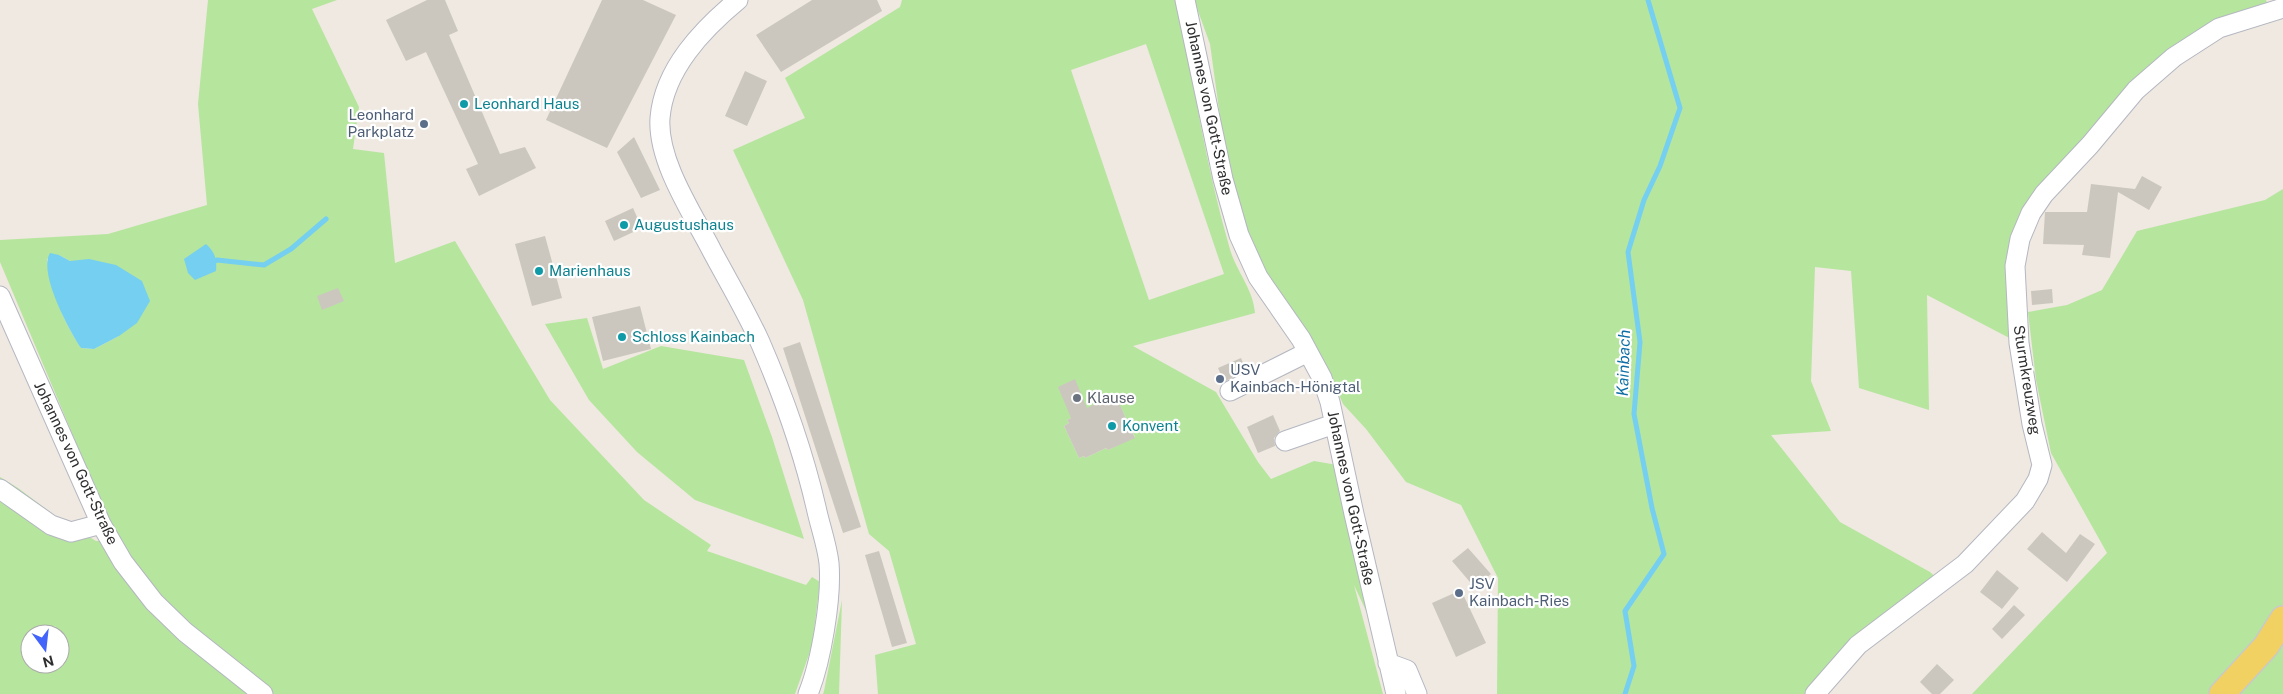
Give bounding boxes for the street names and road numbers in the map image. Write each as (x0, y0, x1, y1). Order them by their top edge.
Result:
street label: Johannes von Gott-Straße (1183, 19, 1236, 197)
street label: Sturmkreuzweg (2010, 324, 2045, 436)
street label: Johannes von Gott-Straße (31, 378, 122, 547)
street label: Johannes von Gott-Straße (1325, 409, 1378, 587)

